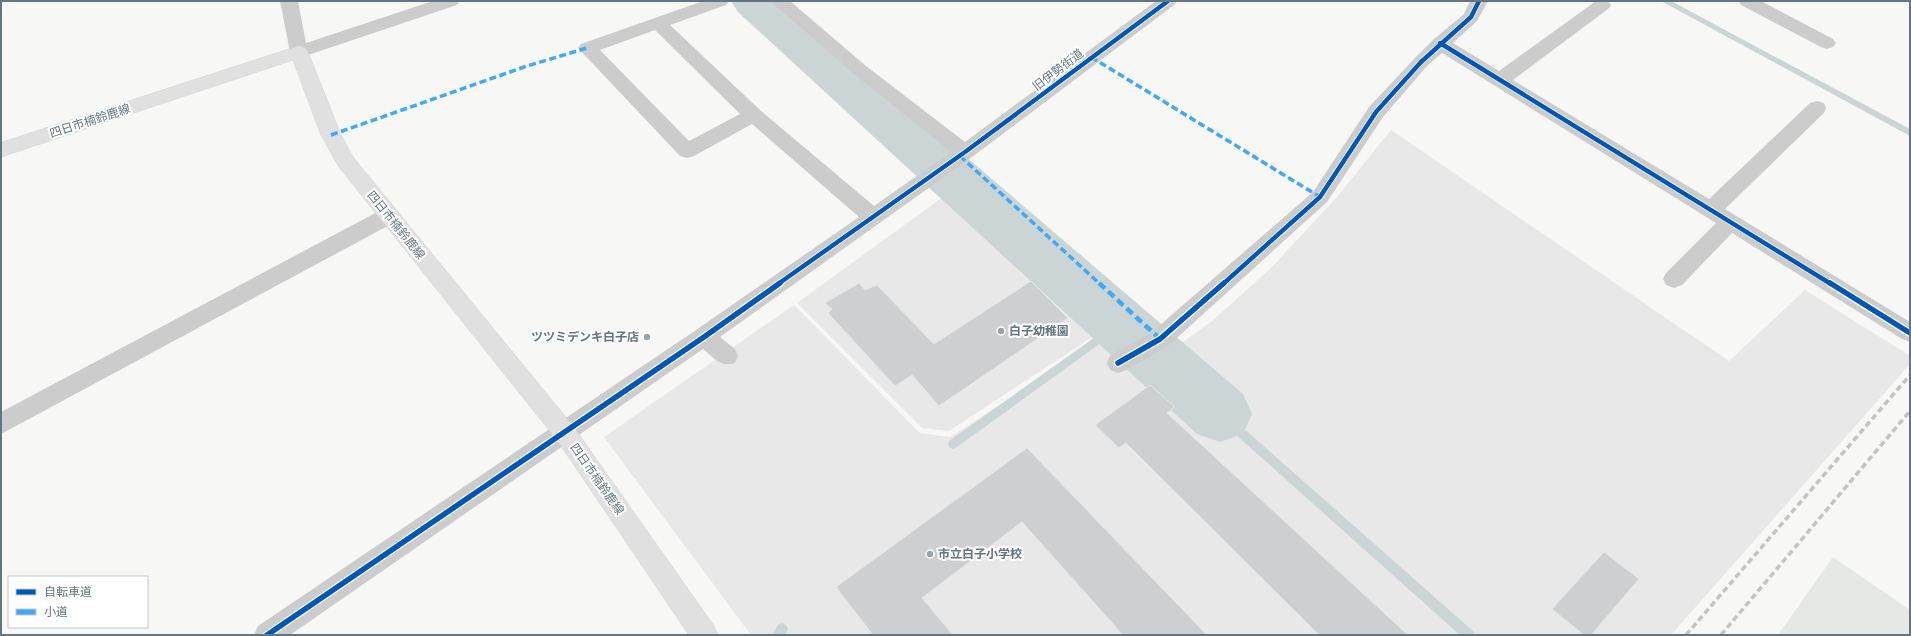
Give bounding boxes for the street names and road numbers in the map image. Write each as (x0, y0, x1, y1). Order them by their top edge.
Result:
street label: 旧伊勢街道 (1029, 46, 1087, 94)
street label: 四日市楠鈴鹿線 (48, 100, 132, 142)
street label: 四日市楠鈴鹿線 (363, 187, 429, 263)
street label: 四日市楠鈴鹿線 (566, 440, 628, 518)

